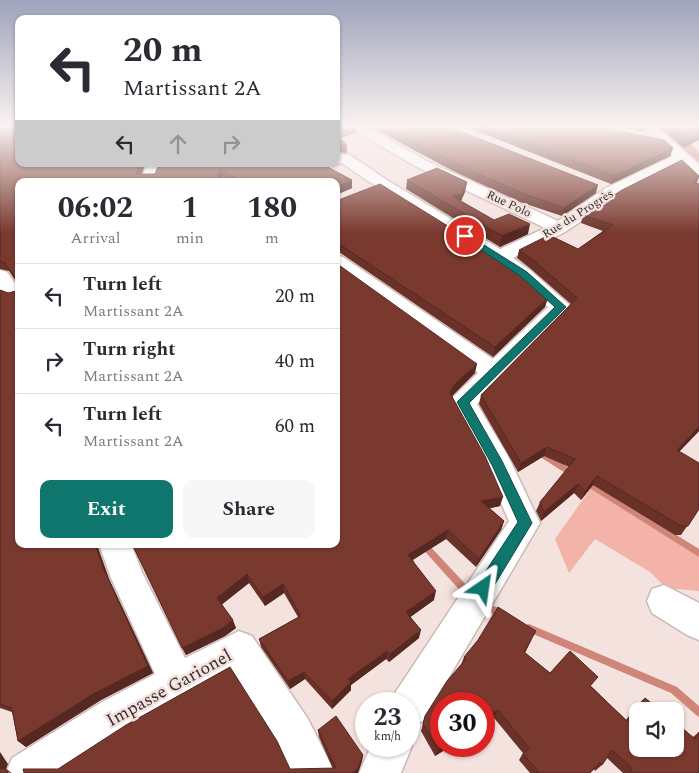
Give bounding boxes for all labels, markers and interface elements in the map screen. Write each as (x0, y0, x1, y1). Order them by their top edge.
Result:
text: 20 m (123, 24, 203, 77)
icon: left (40, 35, 105, 100)
text: Martissant 2A (123, 72, 261, 105)
icon: left (111, 130, 139, 158)
icon: ahead (164, 130, 192, 158)
icon: right (217, 130, 245, 158)
text: 06:02 (58, 185, 133, 231)
text: 1 (181, 185, 198, 231)
text: 180 (247, 185, 297, 231)
street label: Rue Polo (484, 185, 534, 223)
street label: Rue du Progrès (539, 185, 617, 243)
pin (444, 215, 486, 257)
icon: arrive (451, 222, 479, 250)
text: Arrival (71, 226, 120, 250)
text: min (176, 226, 204, 250)
text: m (265, 226, 279, 250)
text: Turn left (83, 270, 162, 299)
icon: left (40, 282, 68, 310)
text: 20 m (275, 282, 315, 311)
text: Martissant 2A (83, 299, 184, 323)
text: Turn right (83, 335, 176, 364)
icon: right (40, 347, 68, 375)
text: 40 m (275, 347, 315, 376)
text: Martissant 2A (83, 364, 184, 388)
text: Turn left (83, 400, 162, 429)
icon: left (40, 412, 68, 440)
text: 60 m (275, 412, 315, 441)
text: Martissant 2A (83, 429, 184, 453)
button: Exit (40, 480, 173, 538)
button: Share (183, 480, 315, 538)
position arrow (456, 561, 508, 613)
street label: Impasse Garionel (101, 642, 237, 734)
speed limit sign: 30 (430, 692, 495, 757)
text: 23 (373, 699, 402, 737)
map controls (629, 702, 684, 757)
button: sound (629, 702, 684, 757)
text: km/h (374, 727, 401, 746)

